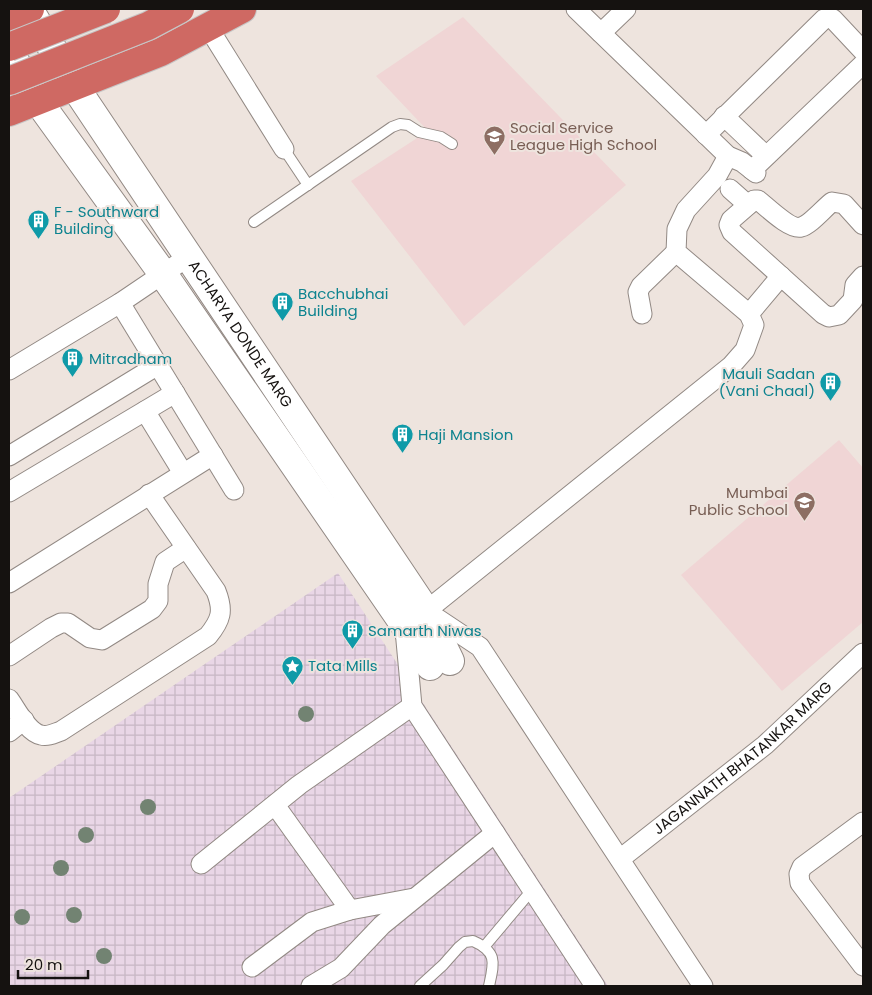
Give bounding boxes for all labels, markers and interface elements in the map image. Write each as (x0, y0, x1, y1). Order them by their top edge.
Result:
place label: Social Service League High School (510, 117, 657, 155)
school or university icon: Social Service League High School (482, 125, 506, 156)
place label: F - Southward Building (54, 201, 159, 239)
building icon: F - Southward Building (26, 209, 50, 240)
street label: ACHARYA DONDE MARG (184, 256, 298, 412)
place label: Bacchubhai Building (298, 283, 388, 321)
building icon: Bacchubhai Building (270, 291, 294, 322)
building icon: Mitradham (61, 347, 85, 378)
place label: Mitradham (89, 348, 172, 369)
place label: Mauli Sadan (Vani Chaal) (719, 363, 815, 401)
building icon: Mauli Sadan (Vani Chaal) (819, 371, 843, 402)
building icon: Haji Mansion (390, 423, 414, 454)
place label: Haji Mansion (418, 424, 513, 445)
place label: Mumbai Public School (689, 482, 788, 520)
school or university icon: Mumbai Public School (792, 490, 816, 521)
building icon: Samarth Niwas (340, 619, 364, 650)
place label: Samarth Niwas (368, 620, 482, 641)
place icon: Tata Mills (280, 654, 304, 685)
place label: Tata Mills (308, 655, 378, 676)
street label: JAGANNATH BHATANKAR MARG (648, 676, 837, 839)
scale bar (18, 948, 88, 980)
text: 20 m (25, 954, 63, 975)

